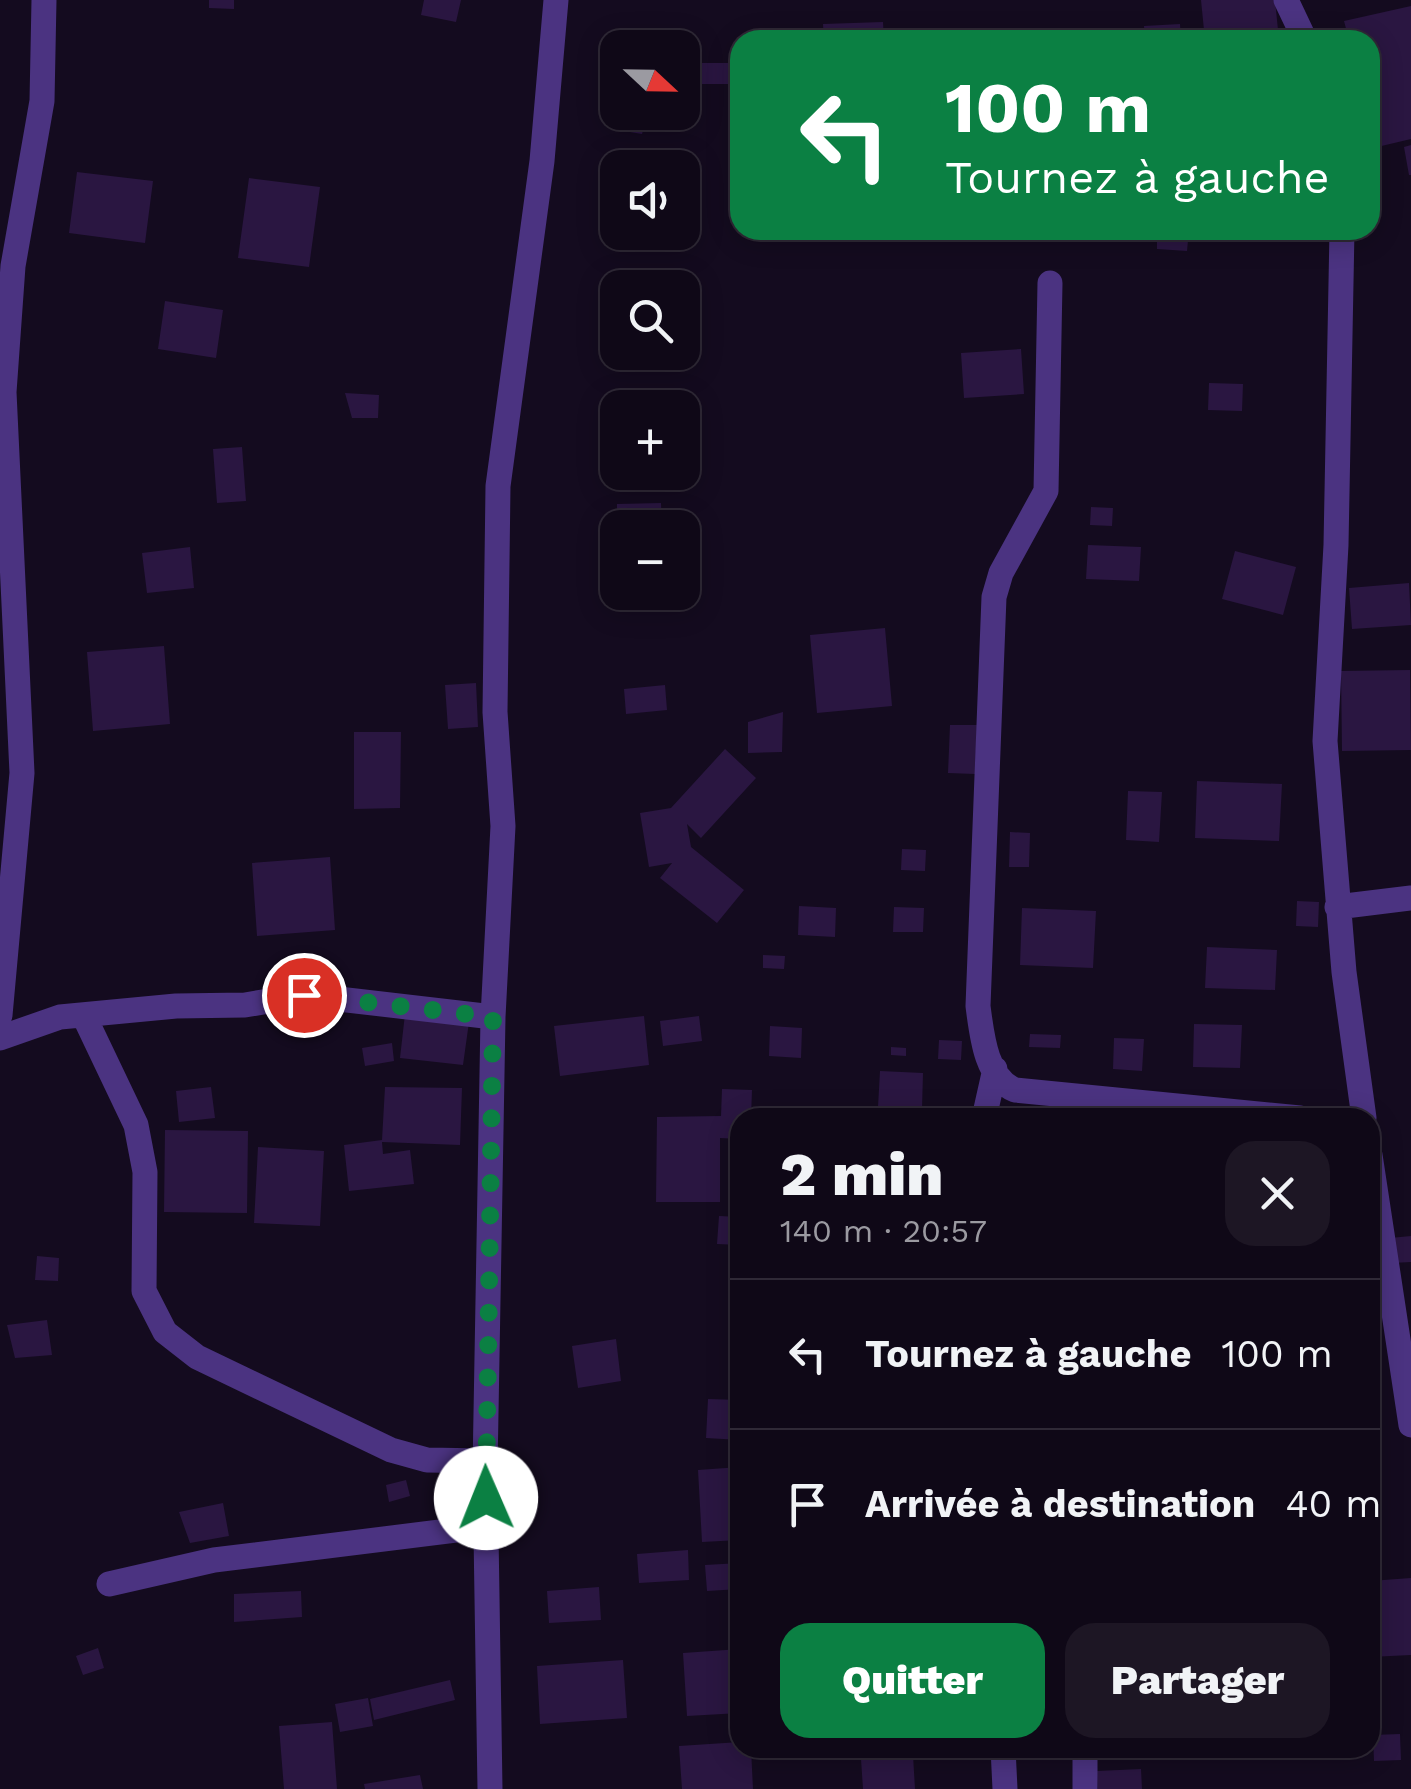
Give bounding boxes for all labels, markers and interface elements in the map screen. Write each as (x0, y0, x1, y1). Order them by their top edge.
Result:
north arrow (600, 30, 700, 130)
map controls (600, 30, 700, 610)
text: 100 m (945, 67, 1151, 149)
icon: left (780, 70, 910, 200)
button: sound (600, 150, 700, 250)
text: Tournez à gauche (945, 151, 1330, 204)
button: search (600, 270, 700, 370)
button: + (600, 390, 700, 490)
button: − (600, 510, 700, 610)
pin (262, 953, 347, 1038)
icon: arrive (277, 968, 332, 1023)
text: 2 min (780, 1139, 944, 1210)
button: close (1225, 1141, 1330, 1246)
text: 140 m · 20:57 (780, 1212, 987, 1250)
icon: left (780, 1327, 835, 1382)
text: Tournez à gauche (865, 1332, 1191, 1376)
text: 100 m (1221, 1332, 1333, 1376)
position arrow (434, 1446, 538, 1550)
icon: arrive (780, 1477, 835, 1532)
text: Arrivée à destination (865, 1482, 1255, 1526)
text: 40 m (1285, 1482, 1381, 1526)
button: Quitter (780, 1623, 1045, 1738)
button: Partager (1065, 1623, 1330, 1738)

